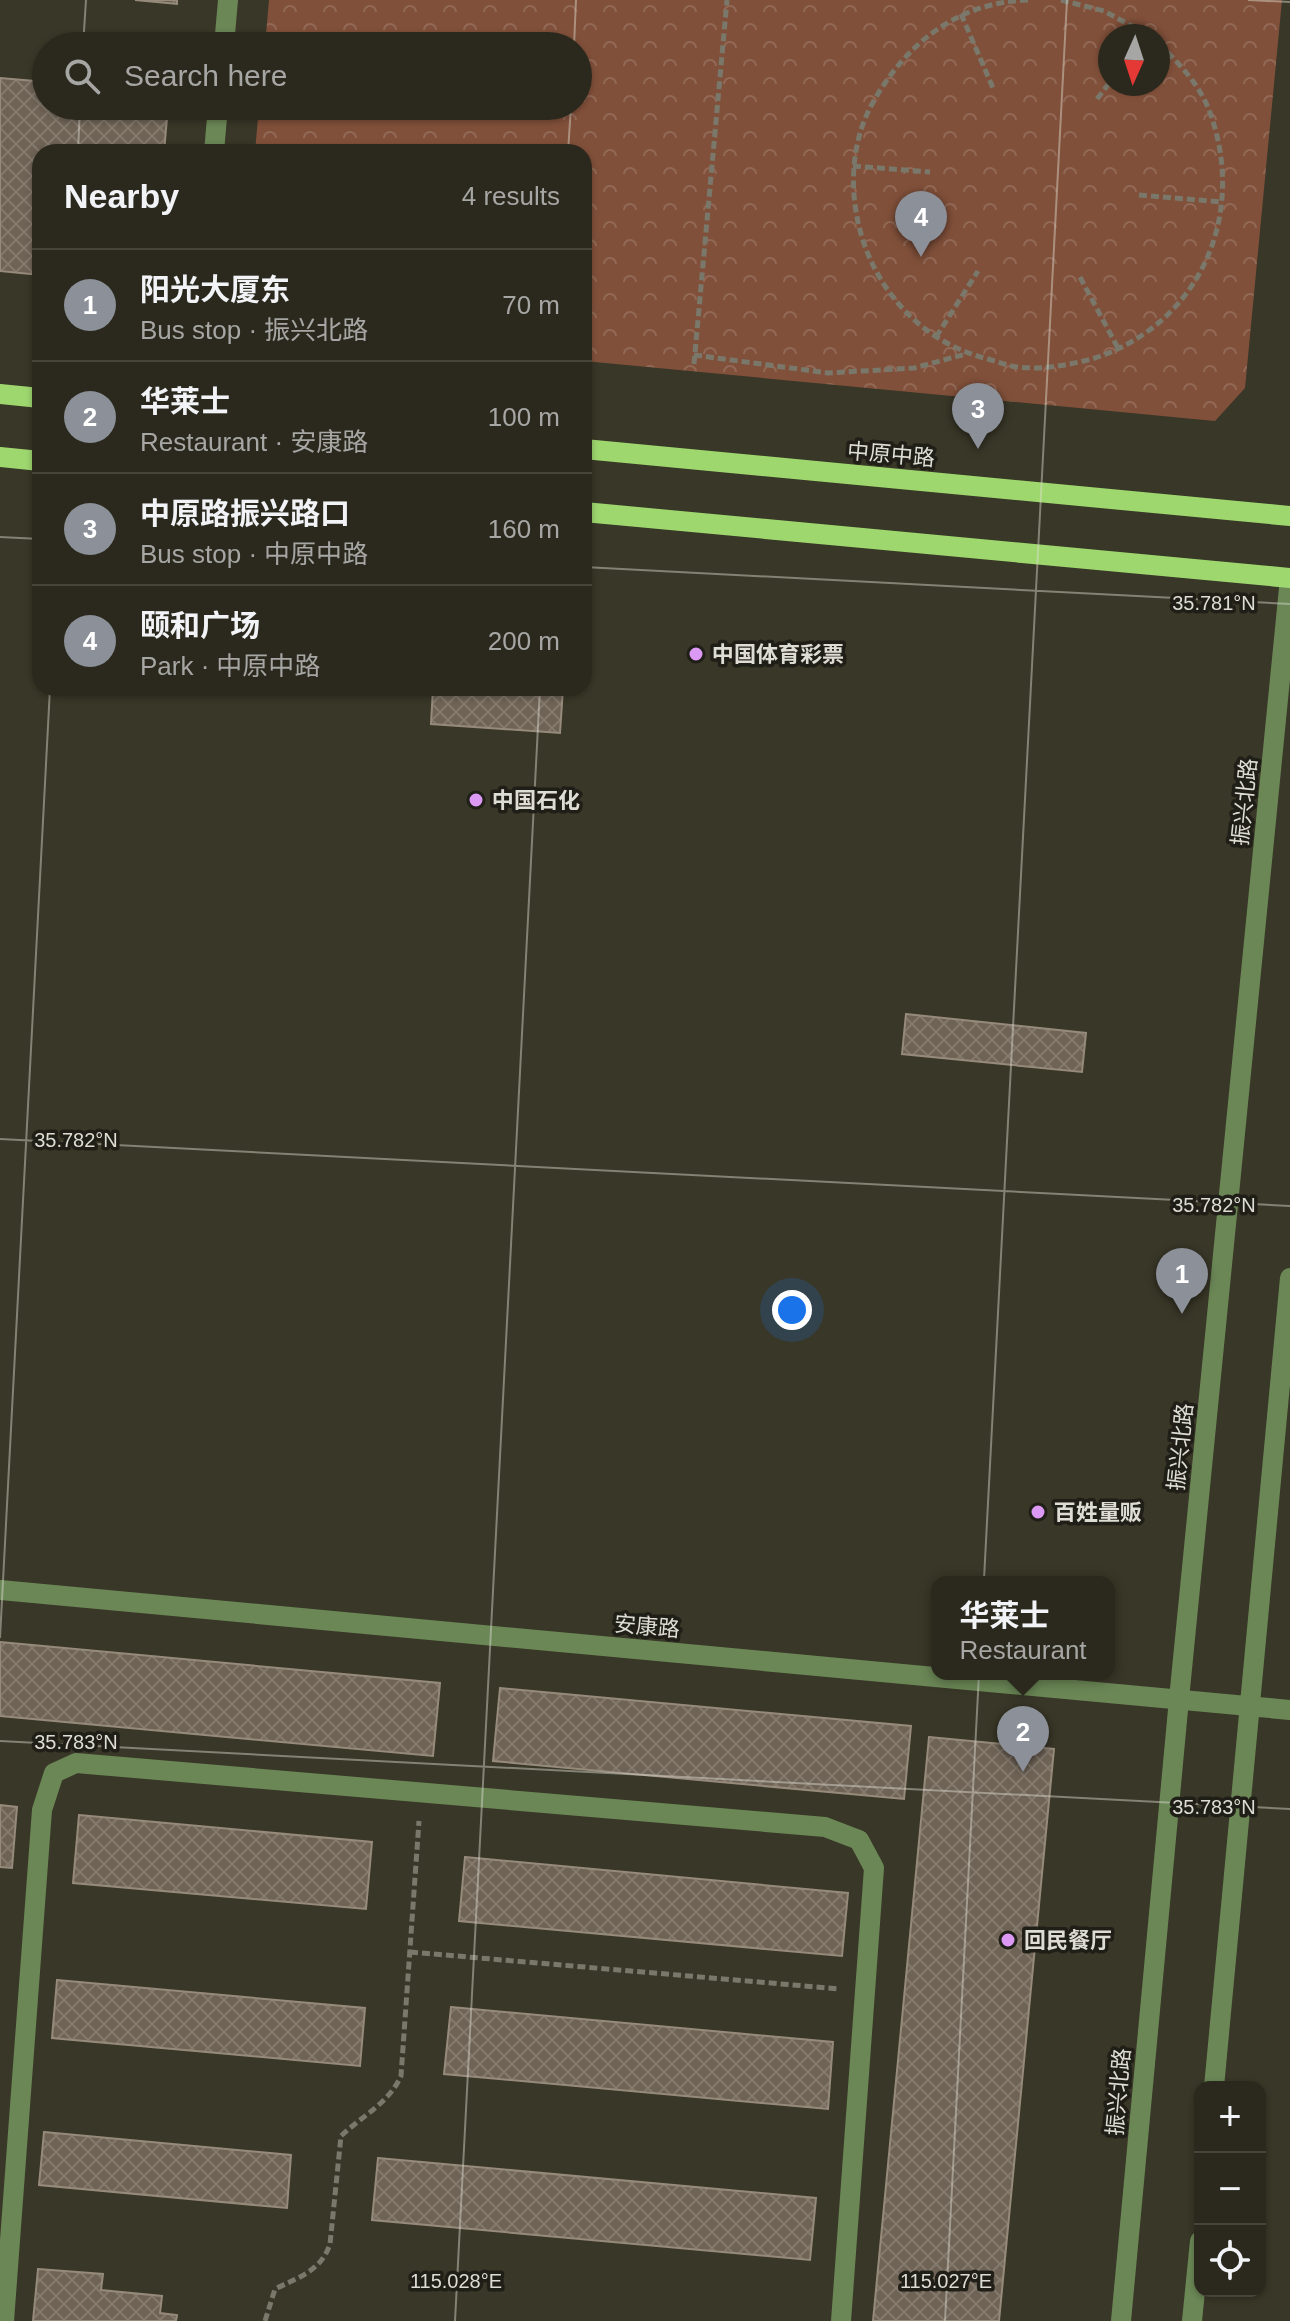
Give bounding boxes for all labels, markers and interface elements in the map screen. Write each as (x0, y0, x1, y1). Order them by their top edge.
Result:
north arrow (1098, 24, 1170, 96)
search box (32, 32, 592, 120)
icon: search (60, 54, 104, 98)
text: Search here (124, 59, 287, 92)
text: Nearby (64, 177, 179, 215)
text: 4 results (462, 181, 560, 211)
pin: 4 (895, 191, 947, 257)
text: 阳光大厦东 (140, 273, 290, 306)
text: 1 (83, 290, 97, 320)
text: 70 m (502, 290, 560, 320)
text: Bus stop · 振兴北路 (140, 315, 368, 345)
pin: 3 (952, 383, 1004, 449)
text: 华莱士 (140, 385, 230, 418)
text: 2 (83, 402, 97, 432)
text: 100 m (488, 402, 560, 432)
text: Restaurant · 安康路 (140, 427, 368, 457)
street label: 中原中路 (846, 438, 936, 471)
text: 中原路振兴路口 (140, 497, 350, 530)
text: 3 (83, 514, 97, 544)
text: 160 m (488, 514, 560, 544)
text: Bus stop · 中原中路 (140, 539, 368, 569)
text: 35.781°N (1172, 592, 1256, 614)
text: 颐和广场 (140, 609, 260, 642)
text: 4 (83, 626, 97, 656)
text: 200 m (488, 626, 560, 656)
place label: 中国体育彩票 (712, 642, 844, 667)
marker: 中国体育彩票 (687, 645, 705, 663)
text: Park · 中原中路 (140, 651, 321, 681)
street label: 振兴北路 (1227, 757, 1262, 847)
place label: 中国石化 (492, 788, 580, 813)
marker: 中国石化 (467, 791, 485, 809)
text: 35.782°N (34, 1129, 118, 1151)
text: 35.782°N (1172, 1194, 1256, 1216)
pin: 1 (1156, 1248, 1208, 1314)
your location (772, 1290, 812, 1330)
street label: 振兴北路 (1163, 1402, 1198, 1492)
place label: 百姓量贩 (1054, 1500, 1142, 1525)
marker: 百姓量贩 (1029, 1503, 1047, 1521)
popup (931, 1576, 1115, 1680)
text: 华莱士 (959, 1599, 1049, 1632)
street label: 安康路 (613, 1611, 681, 1642)
text: Restaurant (959, 1635, 1087, 1665)
pin: 2 (997, 1706, 1049, 1772)
text: 35.783°N (34, 1731, 118, 1753)
text: 35.783°N (1172, 1796, 1256, 1818)
place label: 回民餐厅 (1024, 1928, 1112, 1953)
marker: 回民餐厅 (999, 1931, 1017, 1949)
street label: 振兴北路 (1102, 2047, 1135, 2137)
map controls (1194, 2081, 1266, 2297)
button: + (1194, 2081, 1266, 2153)
button: − (1194, 2153, 1266, 2225)
button: locate (1194, 2225, 1266, 2297)
text: 115.028°E (410, 2270, 502, 2292)
text: 115.027°E (900, 2270, 992, 2292)

